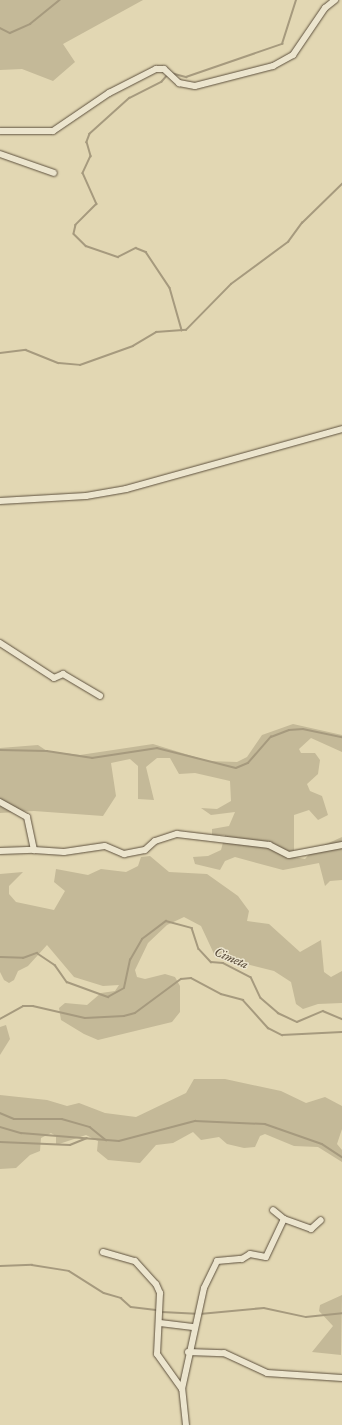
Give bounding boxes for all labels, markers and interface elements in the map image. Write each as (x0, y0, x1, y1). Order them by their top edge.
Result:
water label: Cimeta (212, 945, 250, 973)

